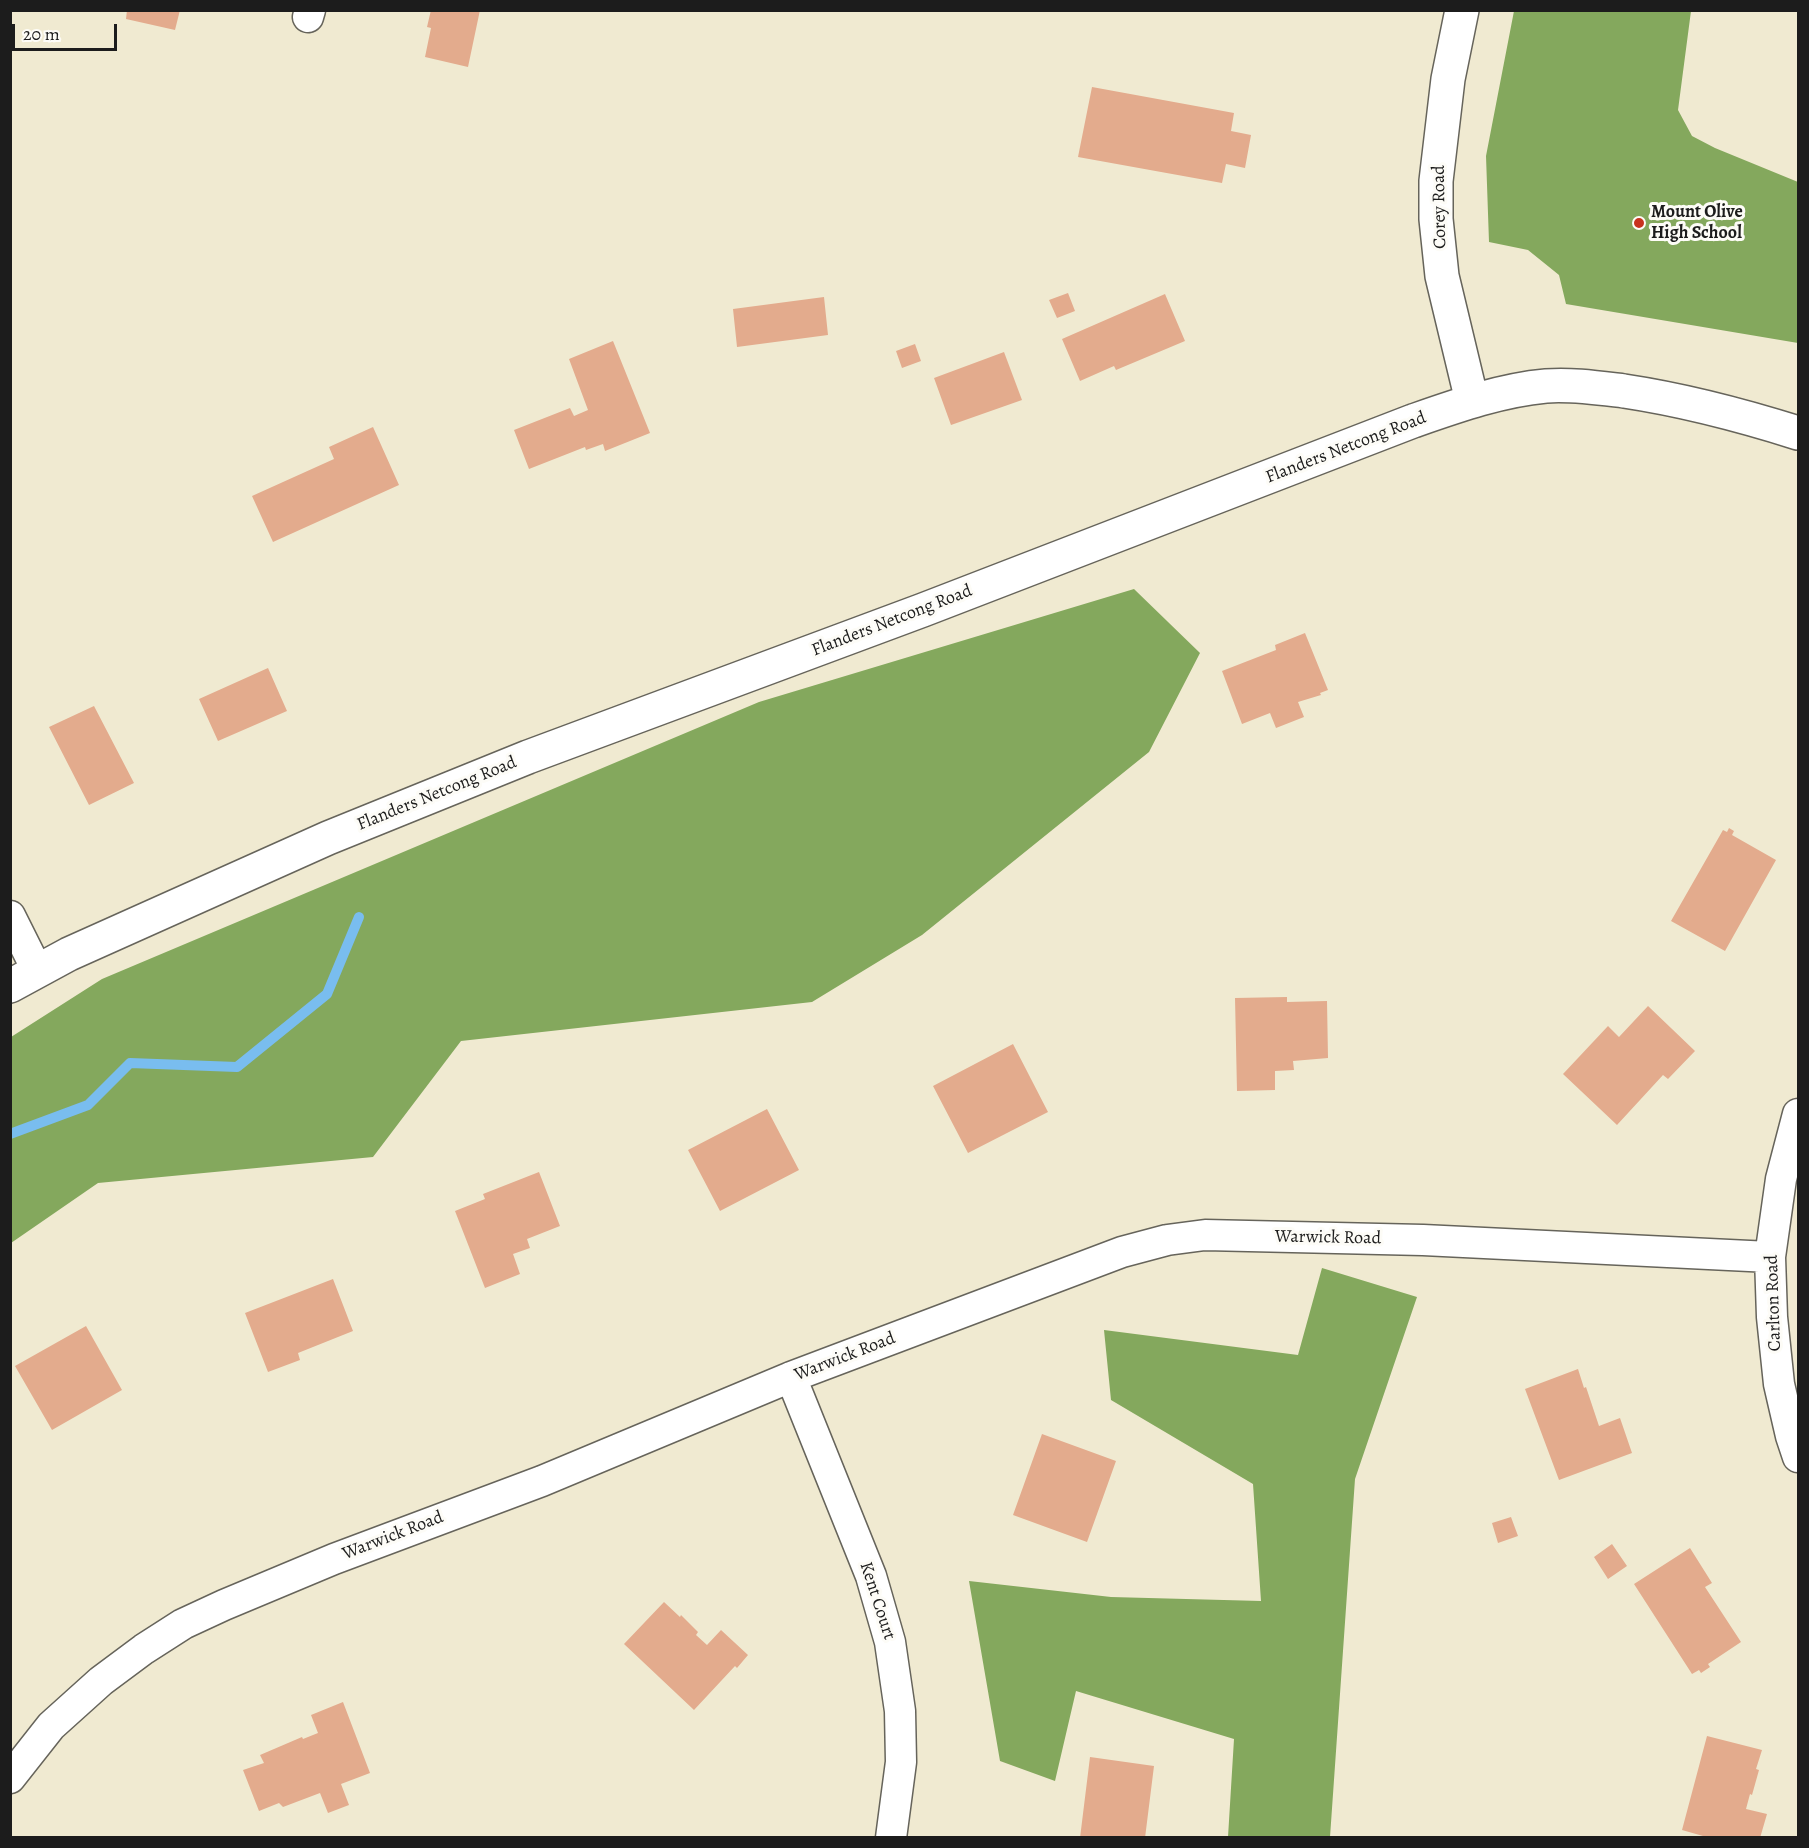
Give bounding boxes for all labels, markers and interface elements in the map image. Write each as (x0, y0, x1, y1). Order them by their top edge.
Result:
scale bar (15, 12, 120, 50)
text: 20 m (23, 22, 60, 46)
street label: Corey Road (1428, 165, 1452, 249)
place label: Mount Olive High School (1651, 202, 1743, 244)
marker: Mount Olive High School (1632, 216, 1646, 230)
street label: Flanders Netcong Road (1263, 407, 1429, 489)
street label: Flanders Netcong Road (809, 580, 975, 662)
street label: Flanders Netcong Road (354, 752, 520, 836)
street label: Warwick Road (1275, 1226, 1381, 1250)
street label: Carlton Road (1762, 1254, 1786, 1352)
street label: Warwick Road (792, 1328, 898, 1386)
street label: Warwick Road (340, 1507, 446, 1565)
street label: Kent Court (854, 1559, 900, 1643)

